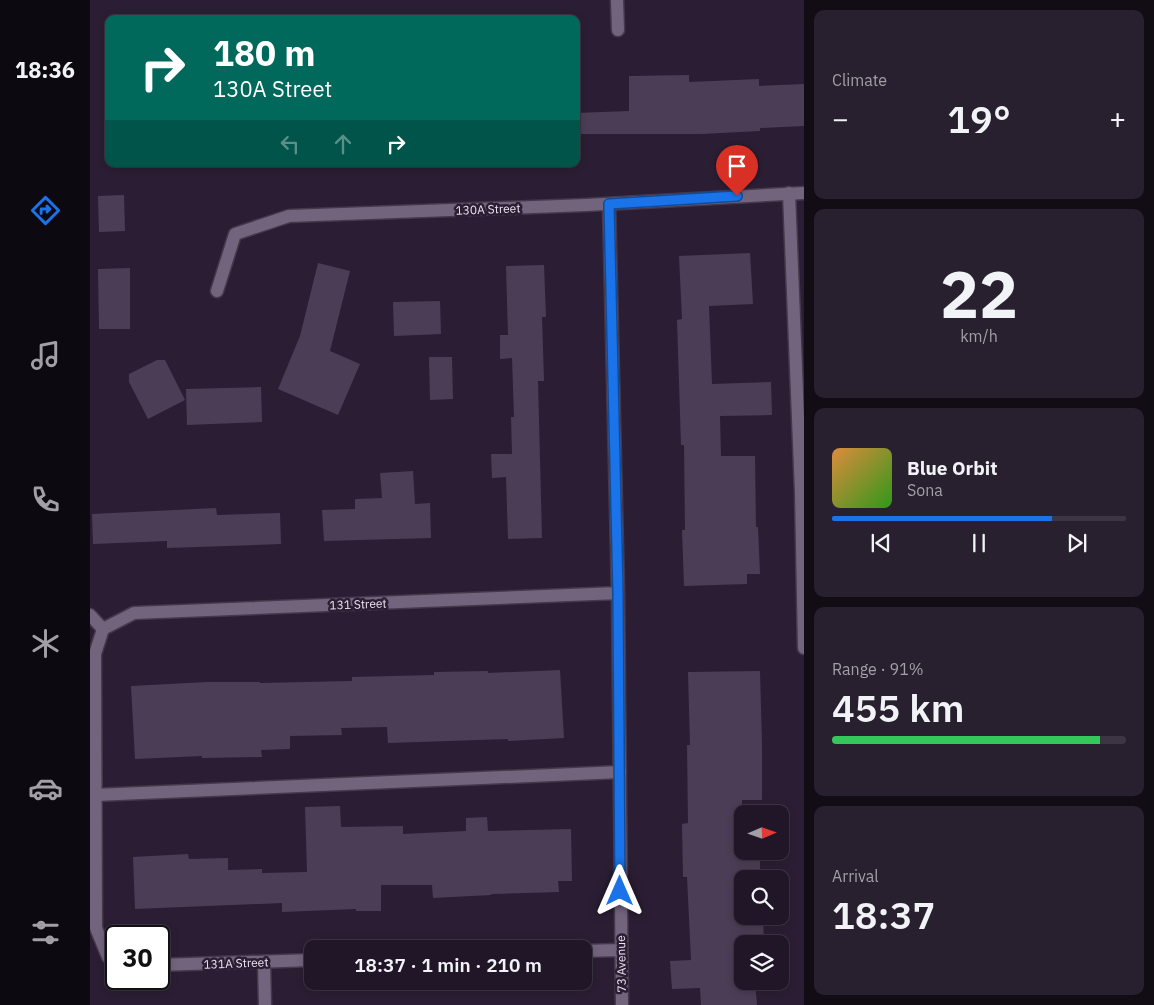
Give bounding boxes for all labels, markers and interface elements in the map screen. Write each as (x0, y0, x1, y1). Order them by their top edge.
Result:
text: 180 m (213, 30, 316, 76)
icon: right (130, 35, 195, 100)
text: 18:36 (15, 55, 75, 84)
text: Climate (832, 70, 887, 90)
text: 130A Street (213, 74, 332, 103)
text: 19° (947, 94, 1011, 143)
text: − (832, 100, 849, 137)
text: + (1109, 100, 1126, 137)
icon: left (276, 130, 304, 158)
icon: ahead (329, 130, 357, 158)
icon: right (382, 130, 410, 158)
pin (716, 145, 758, 196)
icon: arrive (723, 152, 751, 180)
icon: directions (28, 193, 63, 228)
street label: 130A Street (455, 200, 521, 218)
text: 22 (940, 251, 1018, 336)
text: km/h (960, 326, 998, 346)
icon: music (28, 338, 63, 373)
text: Blue Orbit (907, 456, 997, 480)
text: Sona (907, 480, 943, 500)
icon: phone (28, 482, 63, 517)
icon: previous (867, 529, 895, 557)
icon: pause (965, 529, 993, 557)
icon: next (1063, 529, 1091, 557)
street label: 131 Street (329, 596, 387, 612)
icon: climate (28, 626, 63, 661)
text: Range · 91% (832, 659, 924, 679)
text: 455 km (832, 683, 964, 732)
icon: car (28, 771, 63, 806)
north arrow (734, 805, 789, 860)
map controls (734, 805, 789, 990)
position arrow (593, 864, 645, 916)
text: Arrival (832, 866, 879, 886)
button: search (734, 870, 789, 925)
text: 18:37 (832, 890, 935, 939)
icon: filters (28, 915, 63, 950)
speed limit sign: 30 (105, 925, 170, 990)
street label: 73 Avenue (613, 935, 629, 993)
button: layers (734, 935, 789, 990)
text: 18:37 · 1 min · 210 m (354, 953, 542, 977)
street label: 131A Street (203, 954, 269, 972)

